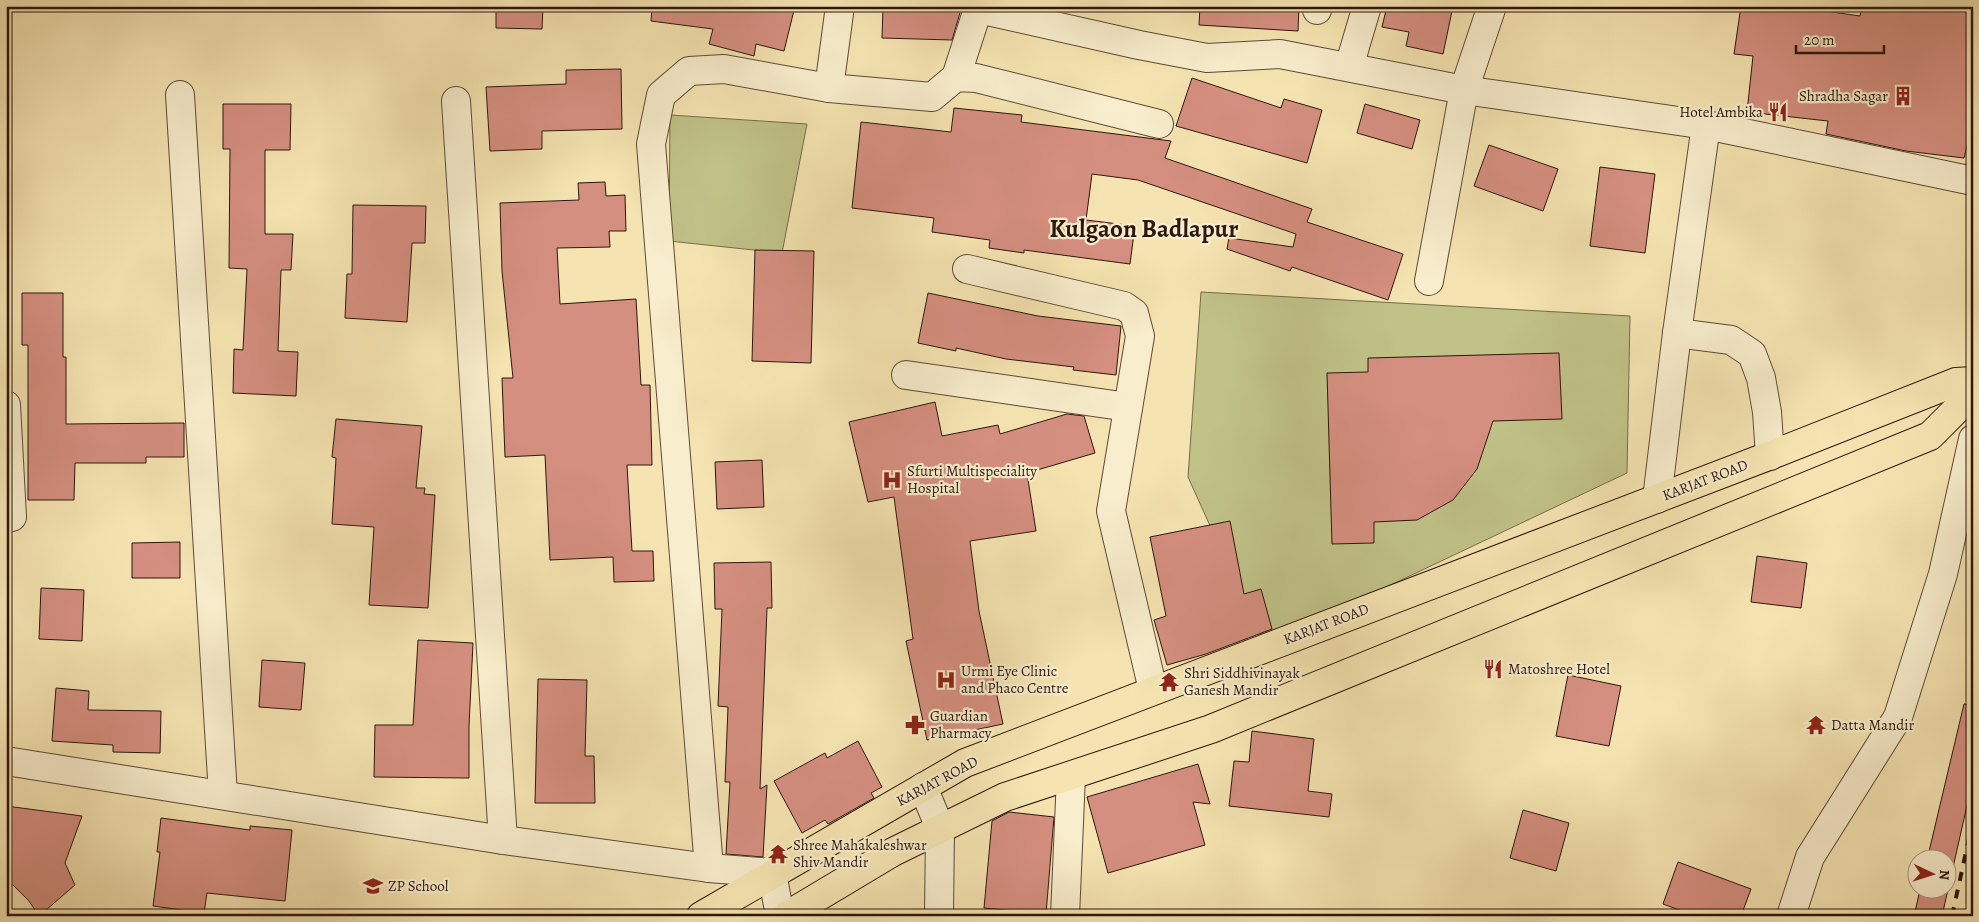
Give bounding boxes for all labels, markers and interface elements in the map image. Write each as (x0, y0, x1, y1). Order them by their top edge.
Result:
scale bar (1796, 22, 1884, 54)
text: 20 m (1804, 30, 1835, 50)
building icon: Shradha Sagar (1892, 85, 1914, 107)
place label: Shradha Sagar (1799, 86, 1888, 106)
restaurant icon: Hotel Ambika (1767, 101, 1789, 123)
place label: Hotel Ambika (1679, 102, 1763, 122)
district label: Kulgaon Badlapur (1049, 212, 1239, 246)
street label: KARJAT ROAD (1659, 455, 1751, 505)
place label: Sfurti Multispeciality Hospital (907, 461, 1037, 498)
hospital icon: Sfurti Multispeciality Hospital (881, 469, 903, 491)
street label: KARJAT ROAD (1280, 599, 1372, 649)
restaurant icon: Matoshree Hotel (1482, 658, 1504, 680)
place label: Matoshree Hotel (1508, 659, 1610, 679)
place label: Urmi Eye Clinic and Phaco Centre (961, 661, 1069, 698)
place label: Shri Siddhivinayak Ganesh Mandir (1184, 663, 1300, 700)
hospital icon: Urmi Eye Clinic and Phaco Centre (935, 669, 957, 691)
temple icon: Shri Siddhivinayak Ganesh Mandir (1158, 671, 1180, 693)
place label: Guardian Pharmacy (930, 706, 992, 743)
pharmacy icon: Guardian Pharmacy (904, 714, 926, 736)
temple icon: Datta Mandir (1805, 714, 1827, 736)
place label: Datta Mandir (1831, 715, 1914, 735)
street label: KARJAT ROAD (893, 751, 981, 811)
place label: Shree Mahakaleshwar Shiv Mandir (793, 835, 927, 872)
temple icon: Shree Mahakaleshwar Shiv Mandir (767, 843, 789, 865)
north arrow (1906, 850, 1956, 900)
text: N (1935, 869, 1954, 881)
school or university icon: ZP School (362, 875, 384, 897)
place label: ZP School (388, 876, 449, 896)

